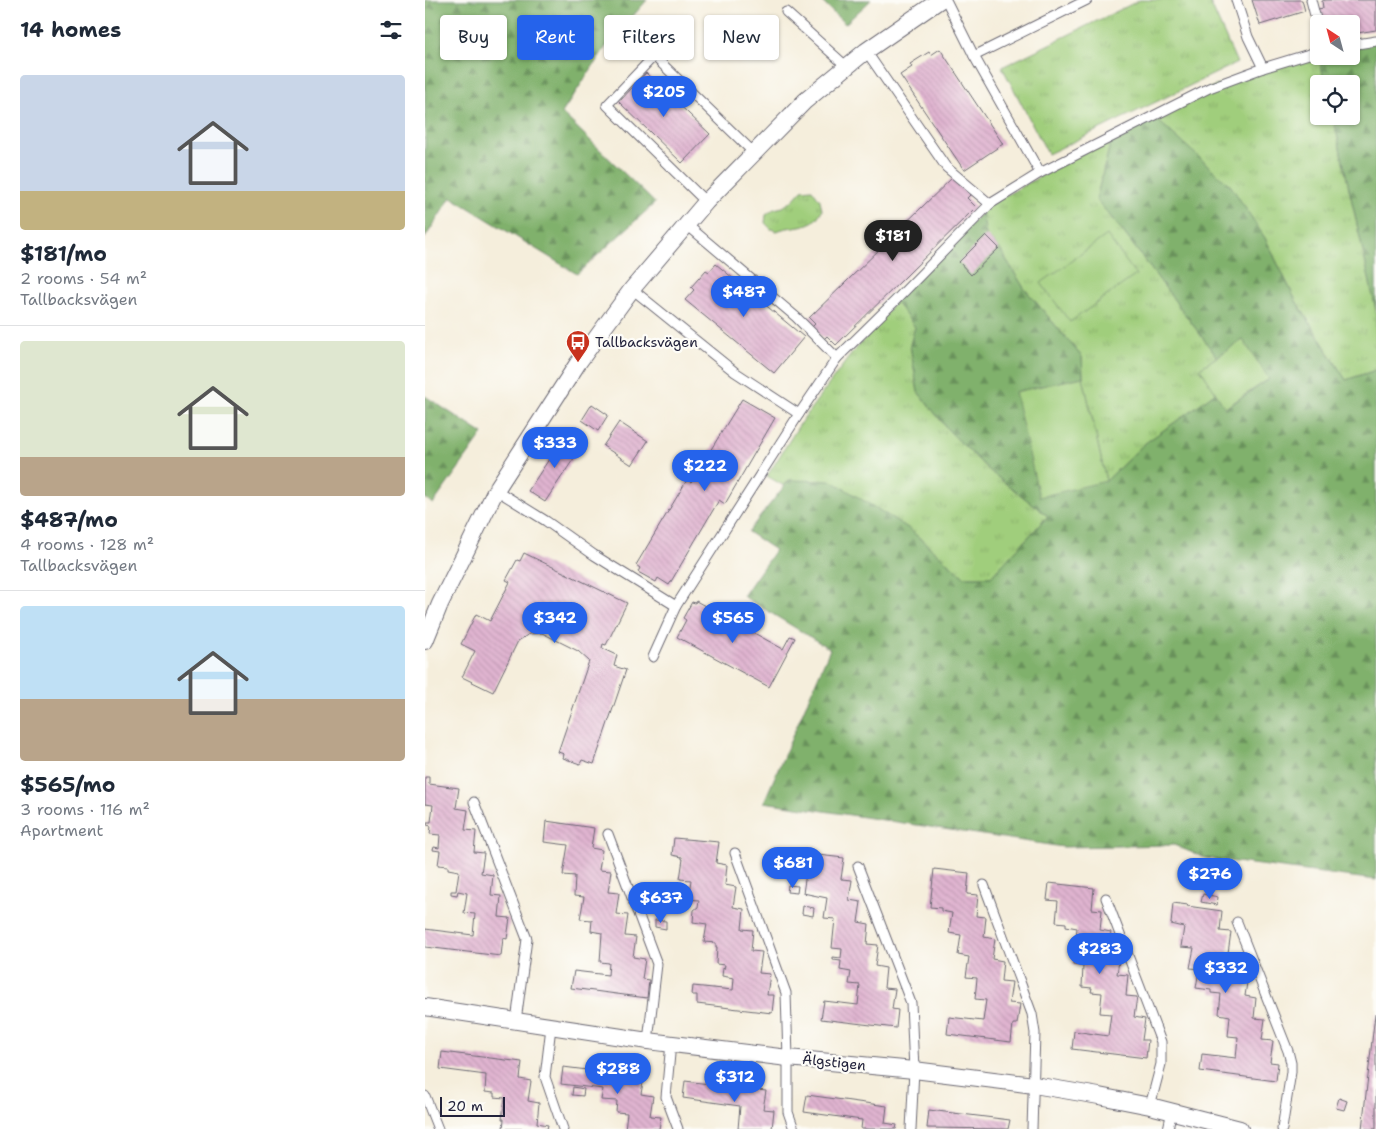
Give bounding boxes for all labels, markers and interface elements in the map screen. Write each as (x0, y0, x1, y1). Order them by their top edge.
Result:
chip: Buy (440, 15, 507, 60)
chip: Rent (517, 15, 594, 60)
chip: Filters (604, 15, 694, 60)
chip: New (704, 15, 779, 60)
north arrow (1310, 15, 1360, 65)
map controls (1310, 15, 1360, 125)
text: 14 homes (20, 16, 121, 44)
icon: filters (377, 16, 405, 44)
button: locate (1310, 75, 1360, 125)
pin: $205 (634, 76, 694, 118)
text: $205 (643, 81, 685, 102)
icon: home (168, 108, 258, 198)
pin: $181 (863, 220, 923, 262)
text: $181 (875, 225, 911, 246)
text: $181/mo (20, 240, 107, 268)
text: 2 rooms · 54 m² (20, 268, 147, 289)
pin: $487 (714, 276, 774, 318)
text: $487 (722, 281, 766, 302)
text: Tallbacksvägen (20, 289, 137, 310)
bus stop icon: Tallbacksvägen (565, 329, 591, 363)
place label: Tallbacksvägen (595, 333, 698, 351)
icon: home (168, 373, 258, 463)
pin: $333 (525, 426, 585, 469)
text: $333 (533, 432, 577, 453)
pin: $222 (675, 450, 735, 492)
text: $222 (683, 455, 727, 476)
text: $487/mo (20, 506, 118, 534)
text: 4 rooms · 128 m² (20, 534, 154, 555)
text: Tallbacksvägen (20, 555, 137, 576)
pin: $342 (525, 602, 585, 644)
pin: $565 (703, 602, 763, 644)
text: $342 (533, 607, 577, 628)
text: $565 (712, 607, 754, 628)
icon: home (168, 638, 258, 728)
text: $565/mo (20, 771, 116, 799)
text: 3 rooms · 116 m² (20, 799, 150, 820)
text: Apartment (20, 820, 103, 841)
pin: $681 (763, 846, 823, 889)
text: $681 (773, 852, 813, 873)
pin: $276 (1180, 858, 1240, 900)
text: $276 (1188, 863, 1232, 884)
pin: $637 (631, 882, 691, 924)
text: $637 (639, 887, 683, 908)
pin: $283 (1070, 932, 1130, 975)
text: $283 (1078, 938, 1122, 959)
pin: $332 (1196, 952, 1256, 994)
text: $332 (1204, 957, 1248, 978)
street label: Älgstigen (801, 1050, 867, 1074)
pin: $288 (588, 1052, 648, 1095)
text: $288 (596, 1058, 640, 1079)
pin: $312 (705, 1060, 765, 1103)
text: $312 (715, 1066, 755, 1087)
scale bar (440, 1094, 505, 1117)
text: 20 m (447, 1097, 483, 1115)

